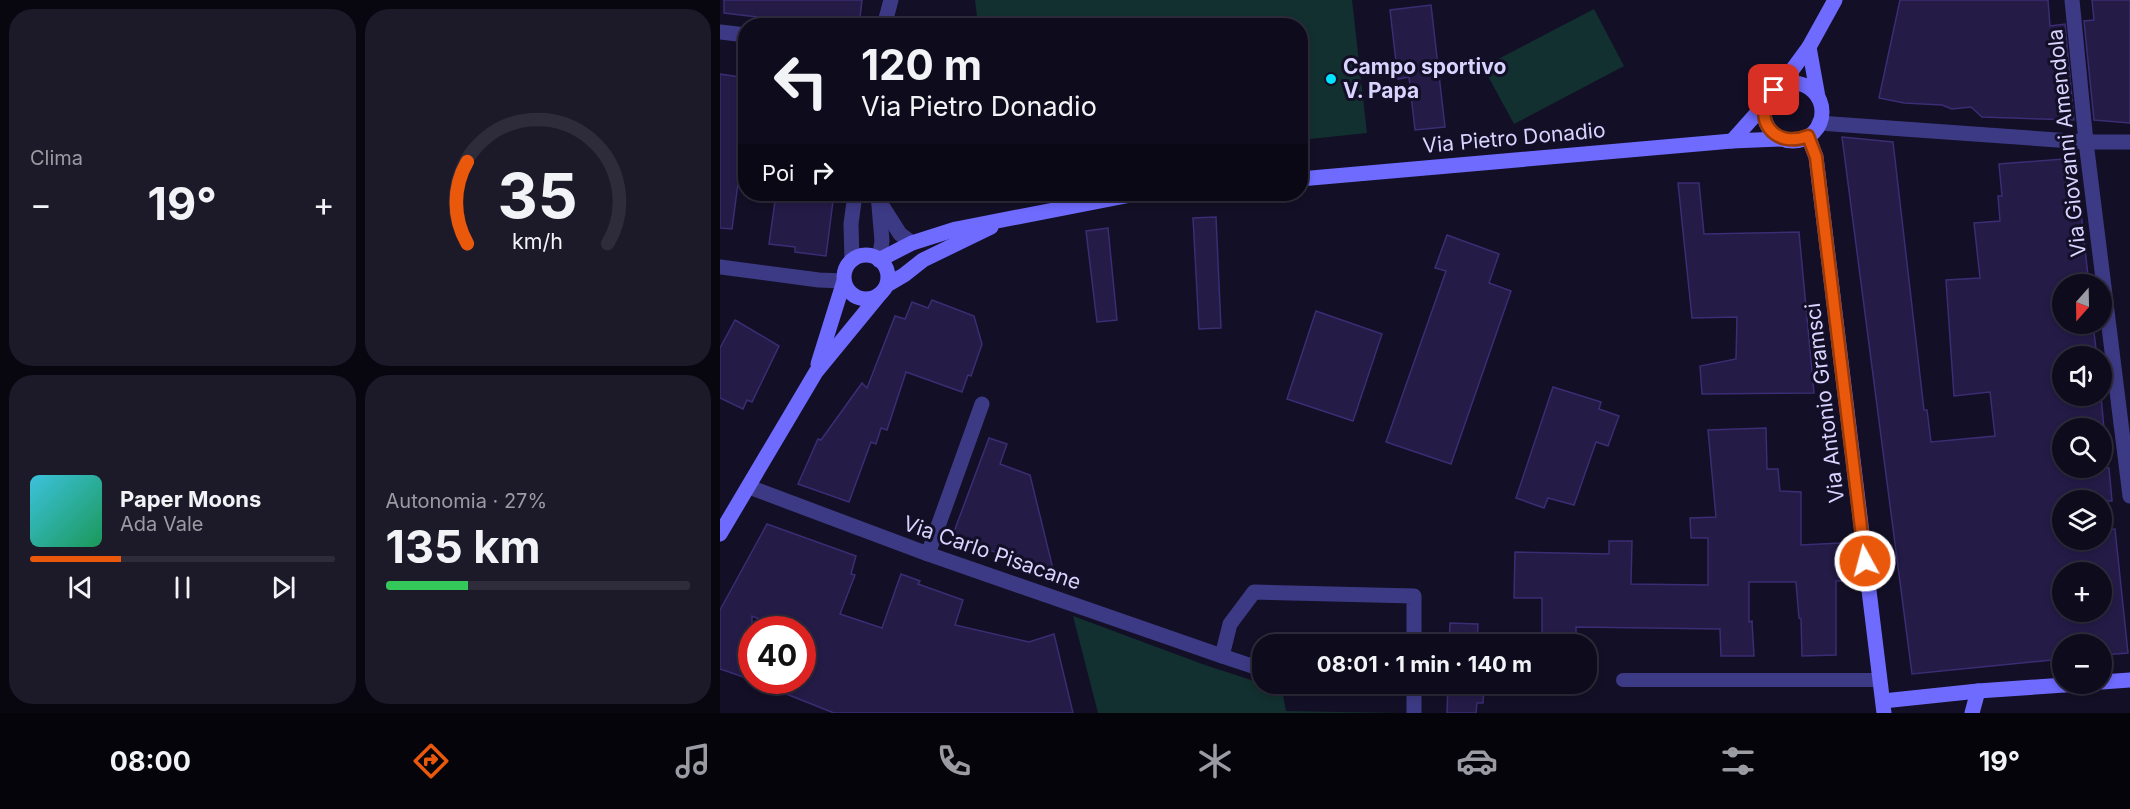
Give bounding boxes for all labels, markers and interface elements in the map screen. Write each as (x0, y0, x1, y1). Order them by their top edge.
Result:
street label: Via Giovanni Amendola (2042, 28, 2091, 258)
text: 120 m (861, 39, 982, 90)
icon: left (762, 42, 840, 120)
place label: Campo sportivo V. Papa (1343, 54, 1506, 103)
pin (1748, 64, 1799, 115)
marker: Campo sportivo V. Papa (1324, 72, 1338, 86)
icon: arrive (1757, 73, 1790, 106)
text: Via Pietro Donadio (861, 90, 1097, 123)
street label: Via Pietro Donadio (1422, 117, 1606, 158)
text: Clima (30, 146, 83, 170)
icon: right (806, 156, 839, 189)
text: 35 (498, 158, 578, 233)
text: Poi (762, 160, 794, 186)
text: 19° (148, 176, 217, 231)
text: − (30, 184, 52, 224)
text: + (313, 184, 335, 224)
text: km/h (512, 229, 563, 255)
north arrow (2052, 274, 2112, 334)
map controls (2052, 274, 2112, 694)
street label: Via Antonio Gramsci (1800, 302, 1849, 505)
button: sound (2052, 346, 2112, 406)
button: search (2052, 418, 2112, 478)
text: Paper Moons (120, 486, 261, 512)
text: Autonomia · 27% (386, 489, 547, 513)
button: layers (2052, 490, 2112, 550)
street label: Via Carlo Pisacane (900, 510, 1084, 595)
text: Ada Vale (120, 512, 203, 536)
text: 135 km (386, 519, 541, 574)
position arrow (1833, 529, 1897, 593)
button: + (2052, 562, 2112, 622)
icon: previous (64, 571, 97, 604)
icon: pause (166, 571, 199, 604)
icon: next (267, 571, 300, 604)
speed limit sign: 40 (738, 616, 816, 694)
button: − (2052, 634, 2112, 694)
text: 08:01 · 1 min · 140 m (1317, 651, 1532, 677)
icon: directions (410, 740, 452, 782)
icon: music (672, 740, 714, 782)
icon: phone (933, 740, 975, 782)
icon: climate (1194, 740, 1236, 782)
icon: car (1456, 740, 1498, 782)
icon: filters (1717, 740, 1759, 782)
text: 08:00 (110, 745, 191, 778)
text: 19° (1979, 745, 2020, 778)

